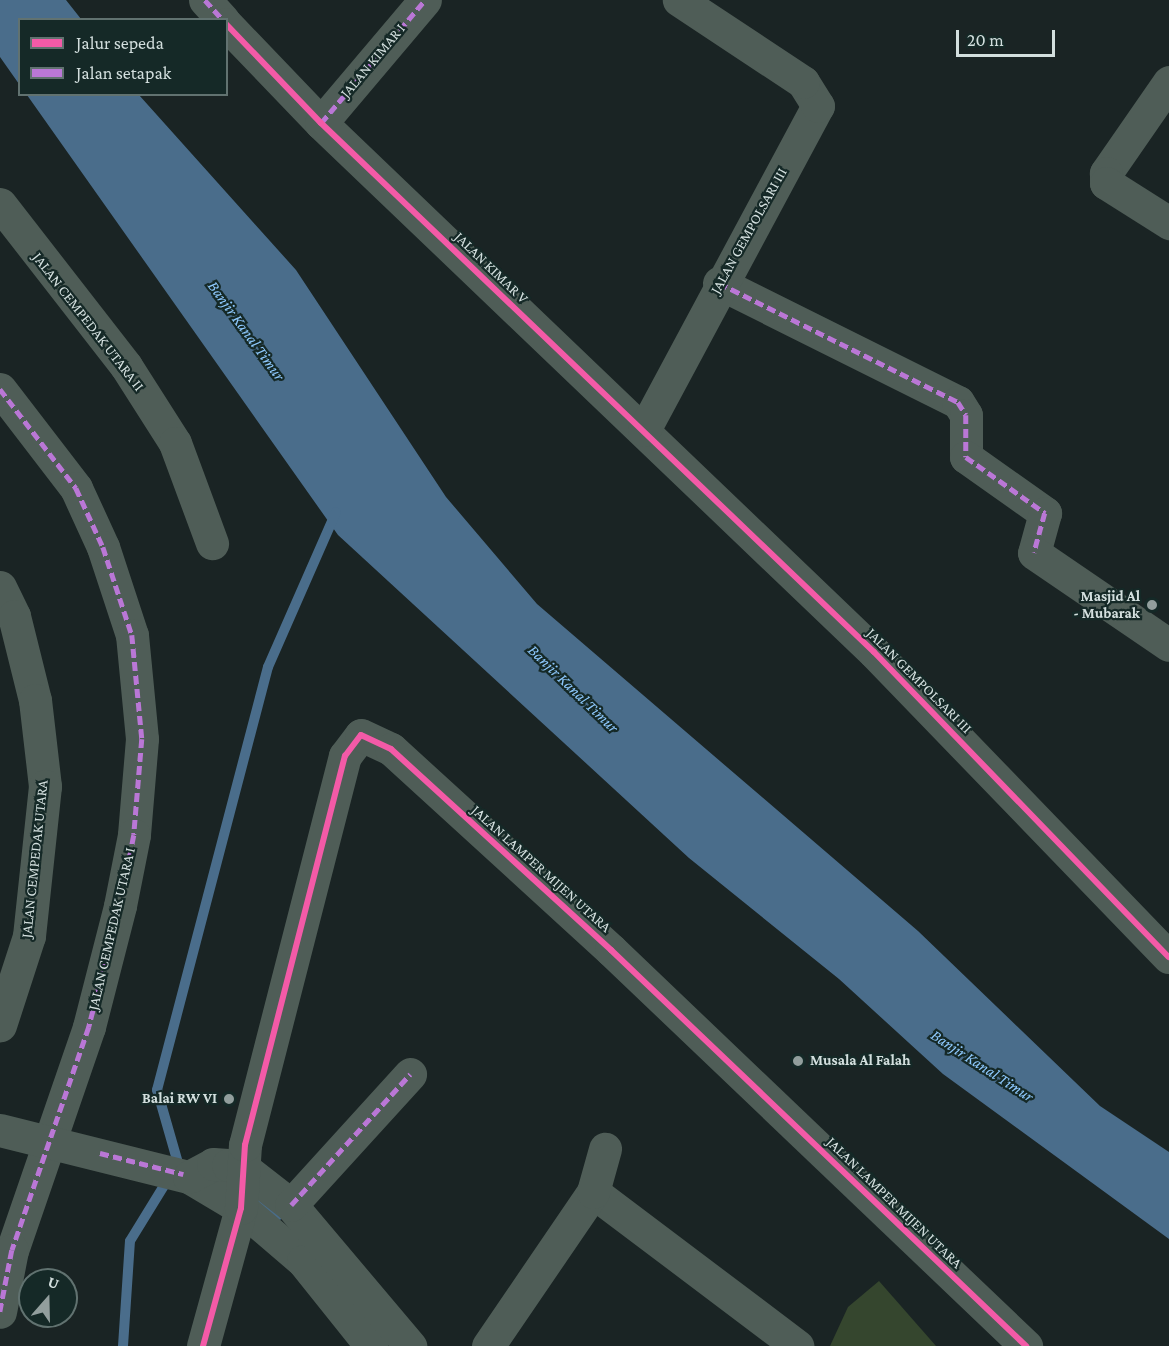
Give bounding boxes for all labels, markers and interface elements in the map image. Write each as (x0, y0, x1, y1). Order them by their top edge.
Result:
legend (18, 18, 228, 96)
scale bar (959, 18, 1058, 56)
street label: JALAN KIMAR I (337, 20, 409, 102)
text: 20 m (967, 30, 1004, 50)
text: Jalur sepeda (76, 33, 164, 53)
text: Jalan setapak (76, 63, 171, 83)
street label: JALAN GEMPOLSARI III (707, 165, 791, 297)
street label: JALAN KIMAR V (450, 228, 532, 308)
street label: JALAN CEMPEDAK UTARA II (28, 249, 148, 395)
water label: Banjir Kanal Timur (203, 277, 289, 385)
place label: Masjid Al - Mubarak (1073, 587, 1140, 622)
marker: Masjid Al - Mubarak (1145, 598, 1159, 612)
street label: JALAN GEMPOLSARI III (863, 625, 975, 737)
water label: Banjir Kanal Timur (524, 641, 622, 737)
street label: JALAN CEMPEDAK UTARA (18, 779, 52, 939)
street label: JALAN LAMPER MIJEN UTARA (467, 802, 615, 936)
street label: JALAN CEMPEDAK UTARA I (85, 846, 139, 1012)
water label: Banjir Kanal Timur (927, 1026, 1037, 1106)
place label: Musala Al Falah (810, 1052, 911, 1070)
marker: Musala Al Falah (791, 1054, 805, 1068)
place label: Balai RW VI (142, 1090, 217, 1108)
marker: Balai RW VI (222, 1092, 236, 1106)
street label: JALAN LAMPER MIJEN UTARA (822, 1133, 966, 1273)
north arrow (18, 1268, 78, 1328)
text: U (46, 1273, 62, 1292)

